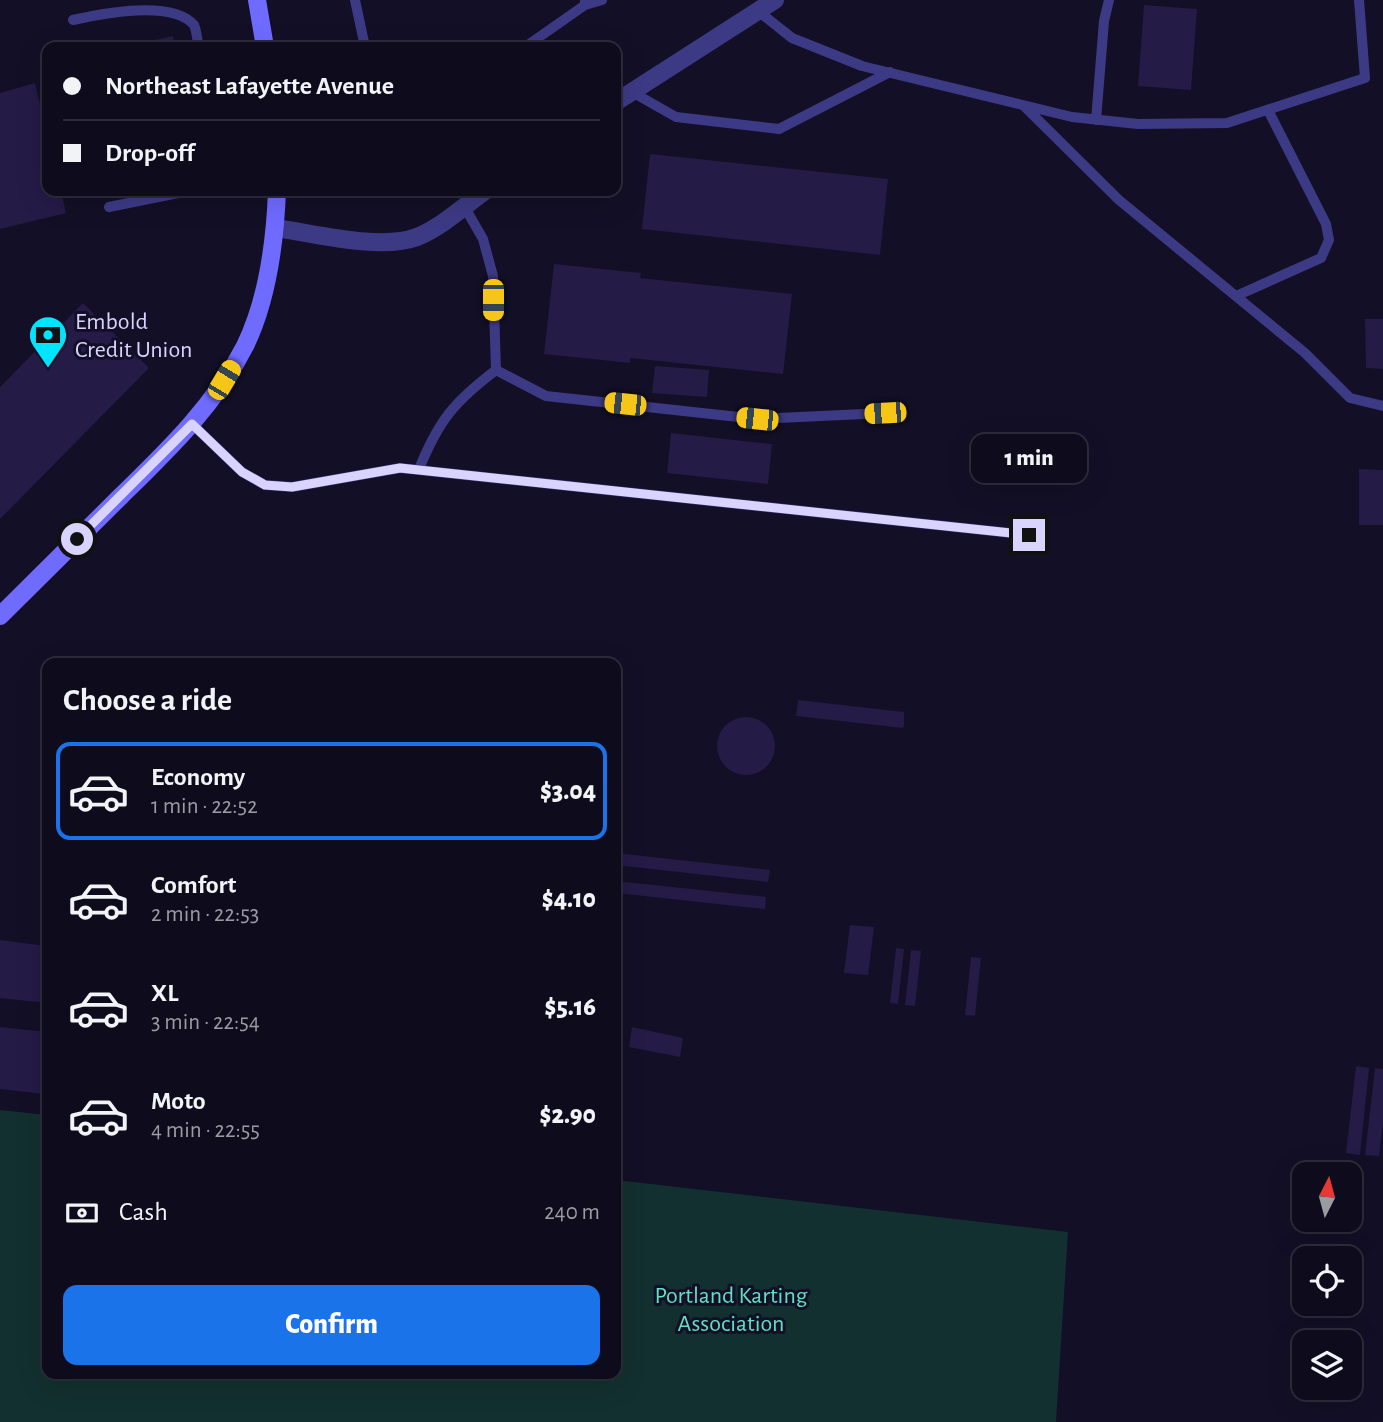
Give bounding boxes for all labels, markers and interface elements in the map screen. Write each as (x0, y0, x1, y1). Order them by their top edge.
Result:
text: Northeast Lafayette Avenue (105, 73, 394, 99)
text: Drop-off (105, 140, 194, 166)
car (483, 279, 504, 321)
place label: Embold Credit Union (75, 310, 192, 362)
bank icon: Embold Credit Union (27, 314, 69, 369)
car (205, 357, 244, 403)
car (604, 391, 647, 417)
car (864, 401, 907, 425)
car (736, 406, 779, 432)
callout: 1 min (971, 434, 1087, 482)
text: 1 min (1005, 447, 1053, 470)
route end (1013, 519, 1045, 551)
route start (61, 523, 93, 555)
text: Choose a ride (63, 684, 232, 716)
icon: car (67, 760, 130, 823)
text: Economy (151, 764, 245, 790)
text: $3.04 (540, 778, 596, 804)
text: 1 min · 22:52 (151, 795, 258, 818)
icon: car (67, 868, 130, 931)
text: Comfort (151, 872, 236, 898)
text: $4.10 (542, 886, 596, 912)
text: 2 min · 22:53 (151, 903, 259, 926)
icon: car (67, 976, 130, 1039)
text: XL (151, 980, 178, 1006)
text: $5.16 (544, 994, 596, 1020)
text: 3 min · 22:54 (151, 1011, 260, 1034)
icon: car (67, 1084, 130, 1147)
text: Moto (151, 1088, 206, 1114)
text: $2.90 (540, 1102, 596, 1128)
text: 4 min · 22:55 (151, 1119, 260, 1142)
north arrow (1292, 1162, 1362, 1232)
map controls (1292, 1162, 1362, 1400)
icon: cash (63, 1194, 101, 1232)
text: Cash (119, 1199, 168, 1225)
text: 240 m (544, 1201, 600, 1224)
button: locate (1292, 1246, 1362, 1316)
park label: Portland Karting Association (655, 1284, 808, 1336)
button: Confirm (63, 1285, 600, 1365)
button: layers (1292, 1330, 1362, 1400)

